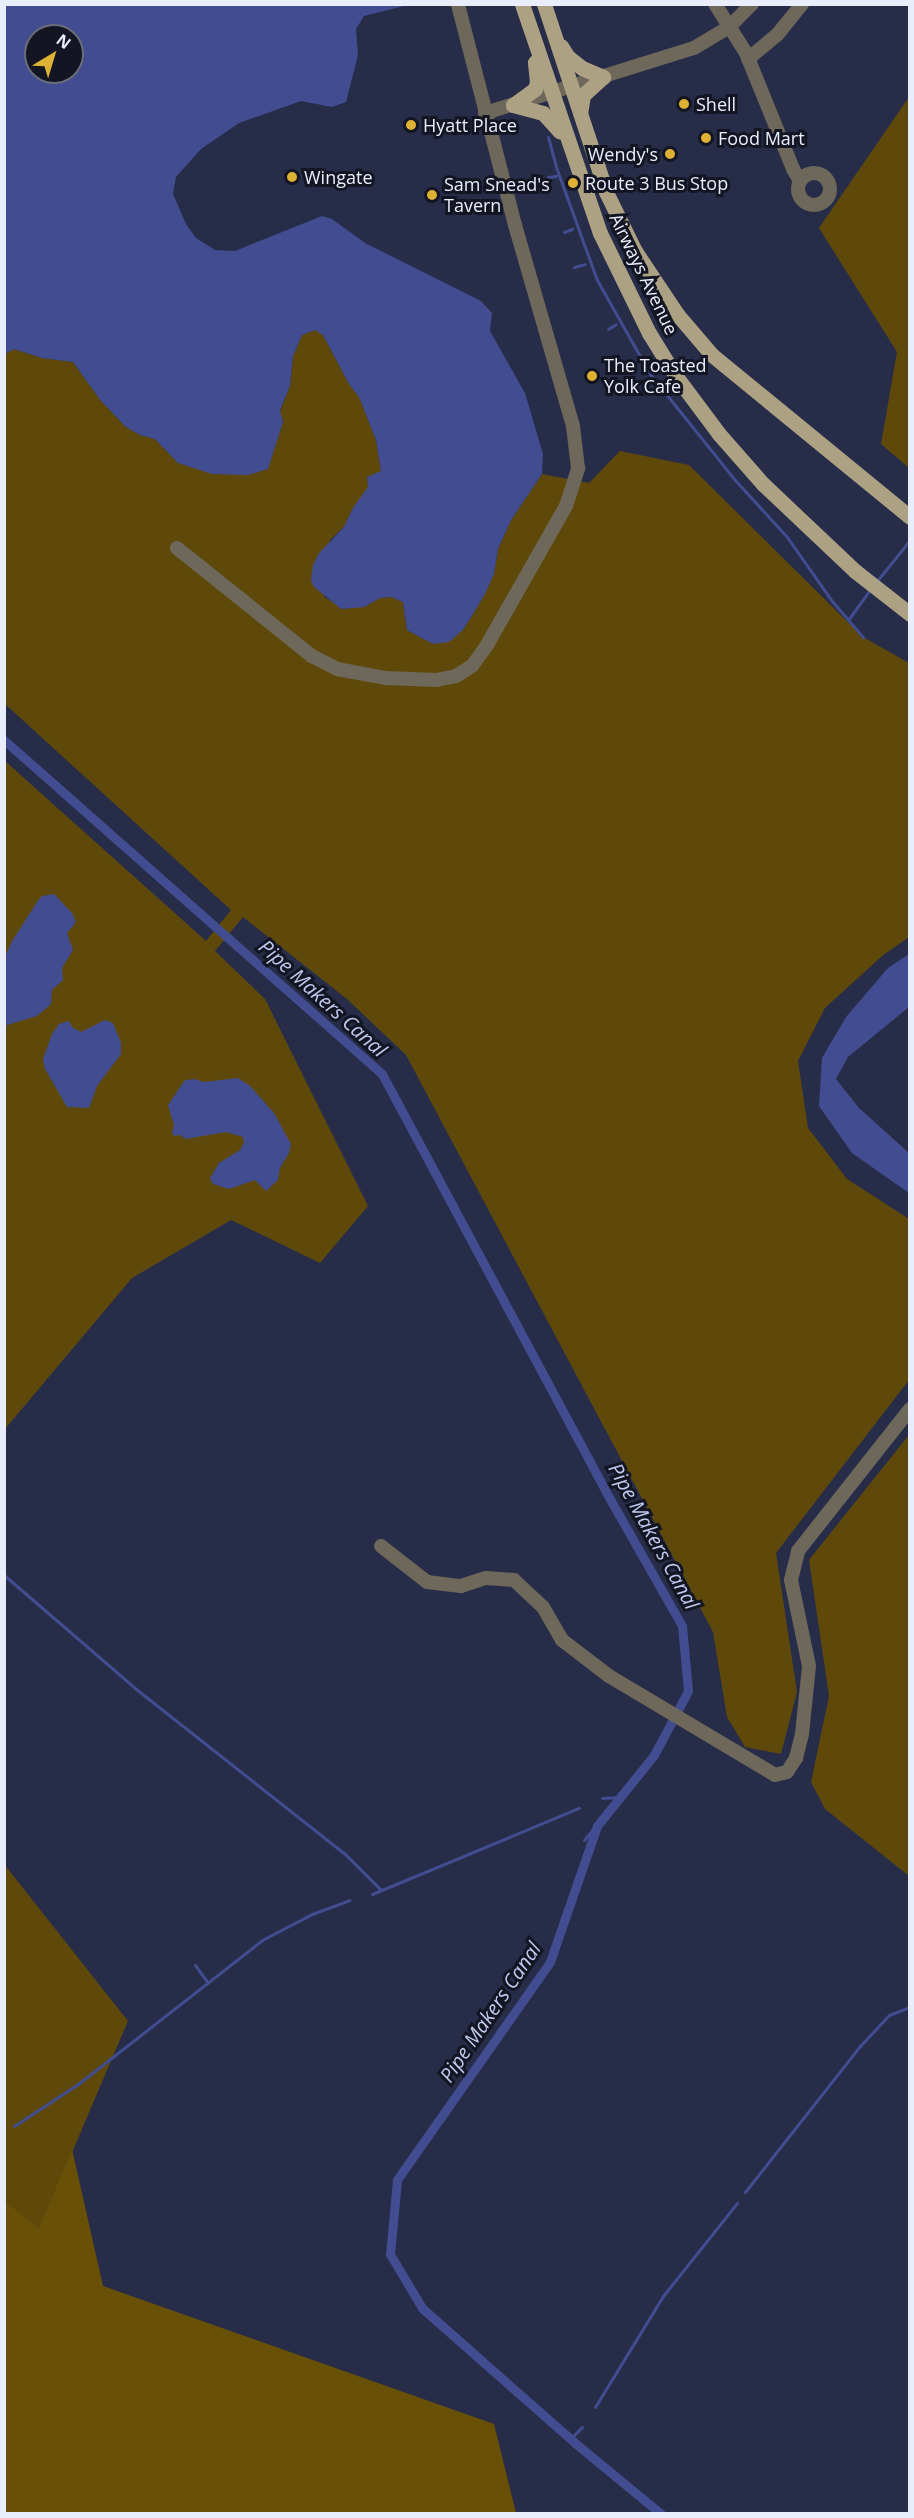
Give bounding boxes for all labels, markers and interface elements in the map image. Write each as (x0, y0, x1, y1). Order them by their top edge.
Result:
north arrow (24, 24, 84, 84)
text: N (52, 29, 76, 54)
place label: Shell (696, 93, 736, 115)
marker: Shell (677, 97, 691, 111)
place label: Hyatt Place (423, 114, 517, 136)
marker: Hyatt Place (404, 118, 418, 132)
place label: Food Mart (718, 127, 805, 149)
marker: Food Mart (699, 131, 713, 145)
place label: Wendy's (588, 143, 658, 165)
marker: Wendy's (663, 147, 677, 161)
place label: Wingate (304, 166, 373, 188)
marker: Wingate (285, 170, 299, 184)
place label: Route 3 Bus Stop (585, 172, 728, 194)
place label: Sam Snead's Tavern (444, 174, 550, 216)
marker: Route 3 Bus Stop (566, 176, 580, 190)
marker: Sam Snead's Tavern (425, 188, 439, 202)
street label: Airways Avenue (605, 210, 683, 338)
place label: The Toasted Yolk Cafe (604, 355, 707, 398)
marker: The Toasted Yolk Cafe (585, 369, 599, 383)
water label: Pipe Makers Canal (254, 934, 392, 1062)
water label: Pipe Makers Canal (604, 1459, 704, 1613)
water label: Pipe Makers Canal (434, 1938, 546, 2086)

